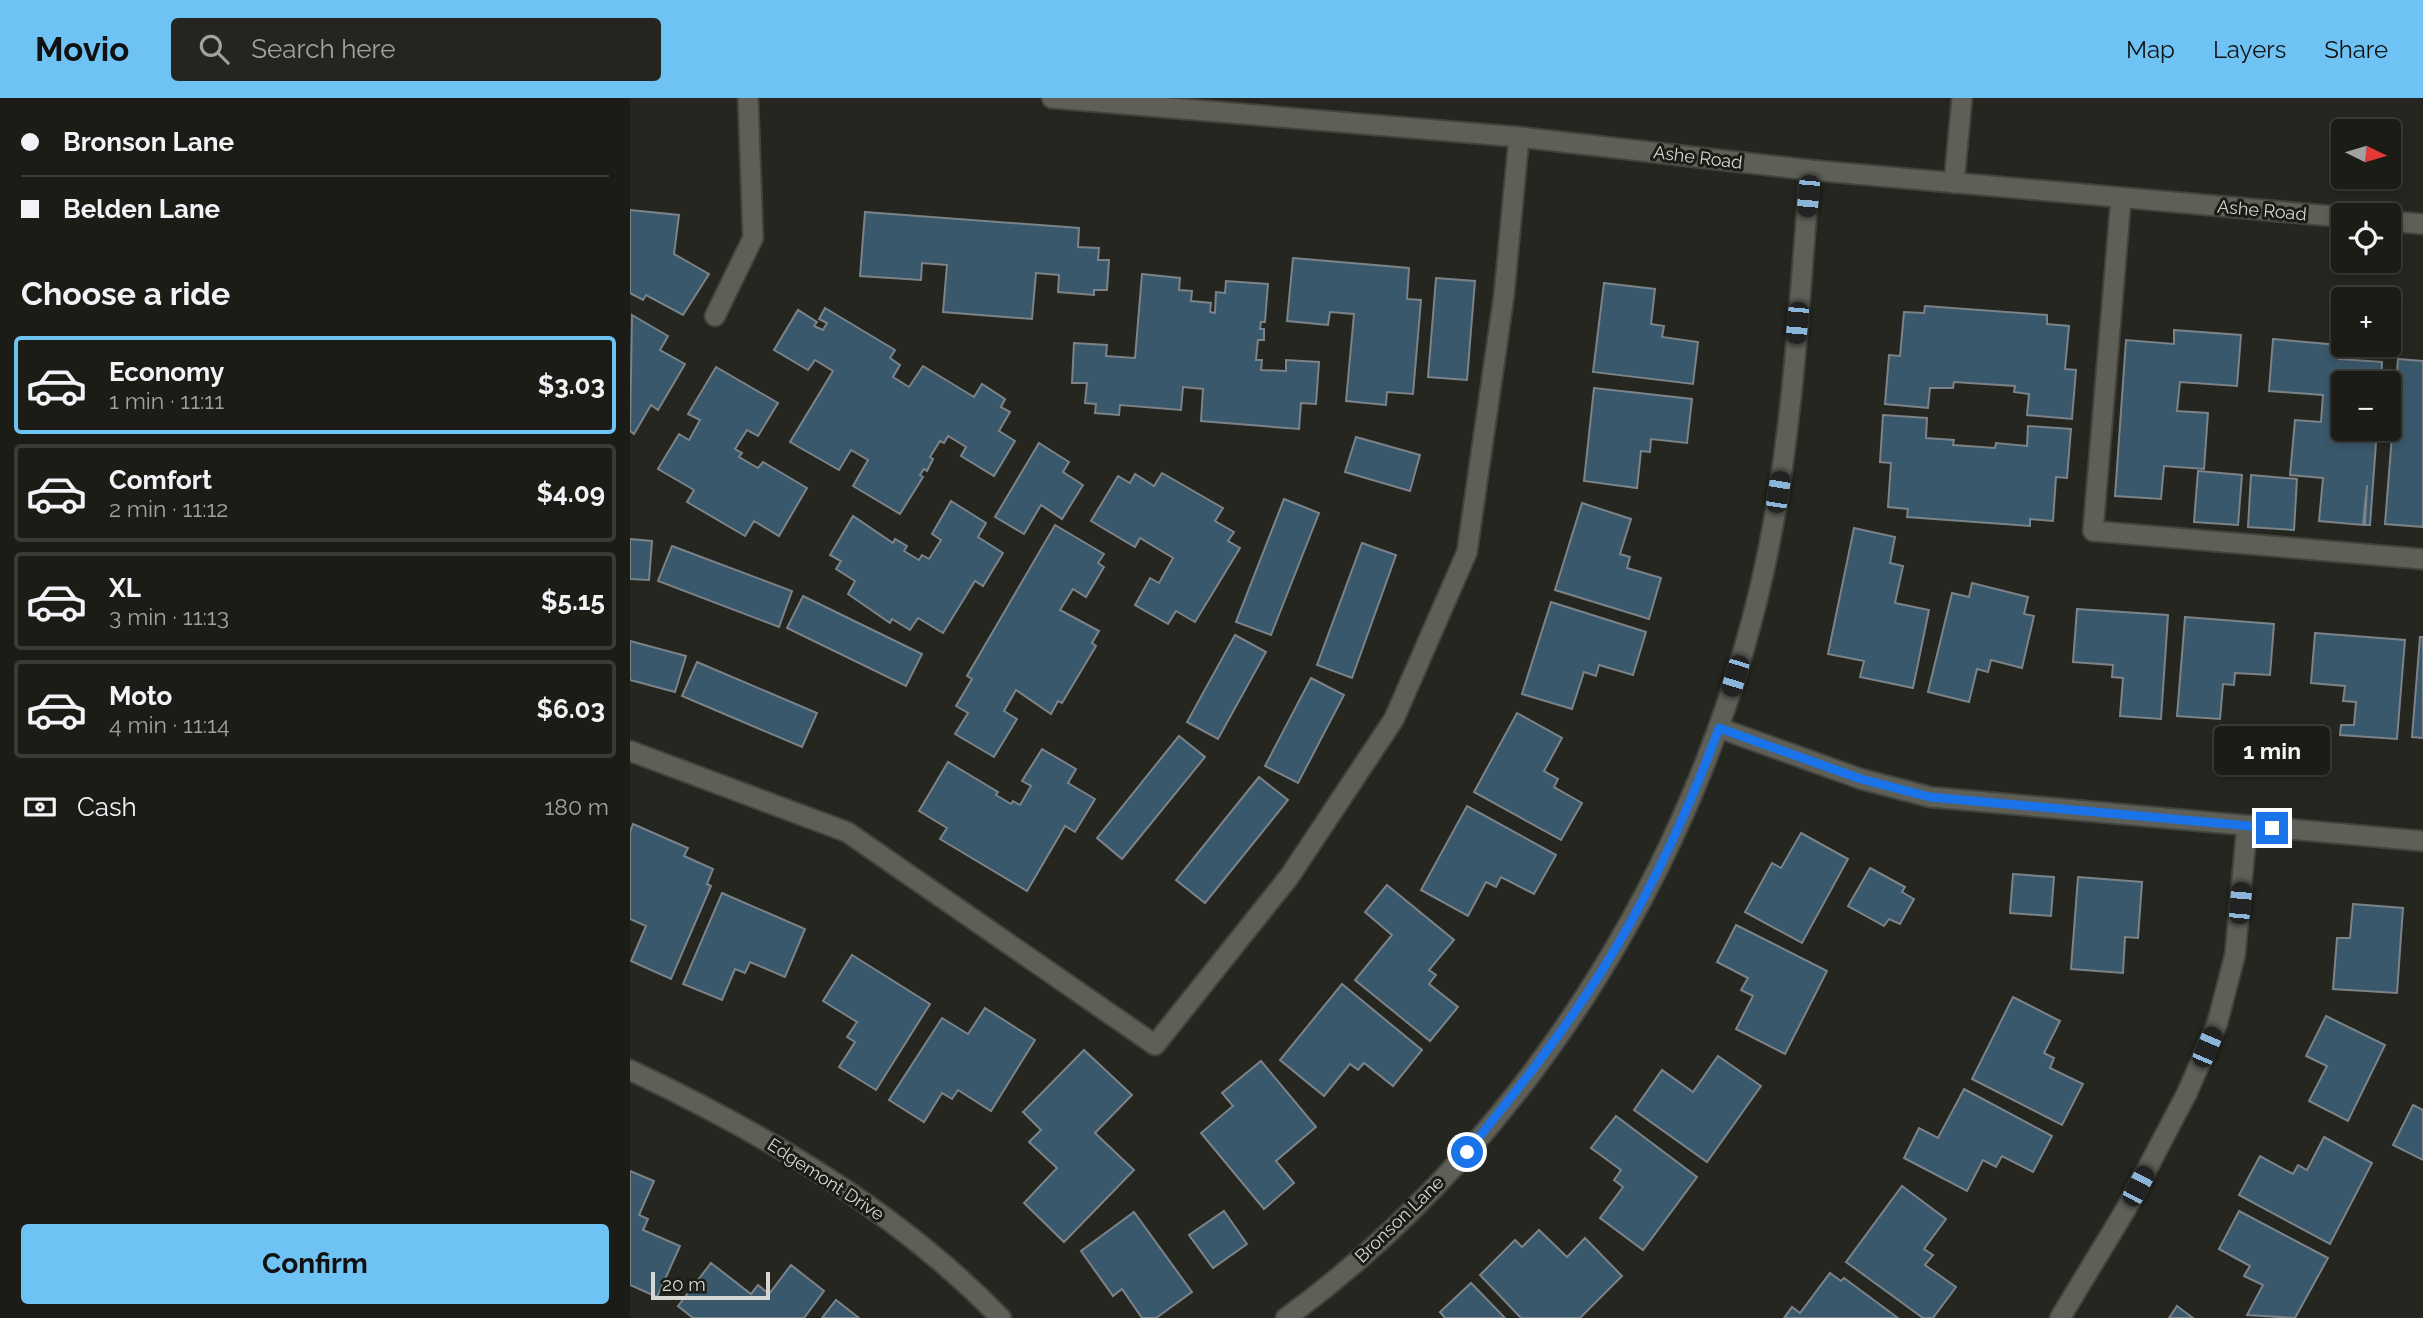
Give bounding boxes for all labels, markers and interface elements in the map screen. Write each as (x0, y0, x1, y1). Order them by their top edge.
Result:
search box (171, 18, 661, 81)
text: Movio (35, 30, 129, 69)
icon: search (195, 30, 233, 68)
text: Search here (251, 34, 396, 64)
text: Map (2126, 35, 2175, 64)
text: Layers (2213, 35, 2286, 64)
text: Share (2324, 35, 2388, 64)
north arrow (2331, 119, 2401, 189)
map controls (2331, 119, 2401, 441)
text: Bronson Lane (63, 127, 234, 157)
street label: Ashe Road (1652, 141, 1744, 173)
car (1796, 174, 1821, 218)
text: Belden Lane (63, 194, 220, 224)
street label: Ashe Road (2216, 196, 2308, 224)
button: locate (2331, 203, 2401, 273)
text: Choose a ride (21, 275, 230, 312)
button: + (2331, 287, 2401, 357)
car (1785, 301, 1810, 345)
icon: car (25, 354, 88, 417)
text: Economy (109, 357, 224, 387)
text: $3.03 (538, 370, 605, 400)
button: − (2331, 371, 2401, 441)
text: 1 min · 11:11 (109, 387, 224, 414)
icon: car (25, 462, 88, 525)
text: Comfort (109, 465, 212, 495)
car (1765, 470, 1792, 514)
text: $4.09 (537, 478, 605, 508)
text: 2 min · 11:12 (109, 495, 228, 522)
icon: car (25, 570, 88, 633)
text: XL (109, 573, 141, 603)
text: $5.15 (541, 586, 605, 616)
text: 3 min · 11:13 (109, 603, 229, 630)
car (1719, 653, 1752, 699)
icon: car (25, 678, 88, 741)
text: Moto (109, 681, 172, 711)
text: $6.03 (536, 694, 605, 724)
text: 4 min · 11:14 (109, 711, 229, 738)
callout: 1 min (2214, 726, 2330, 776)
text: 1 min (2243, 737, 2301, 764)
icon: cash (21, 788, 59, 826)
text: Cash (77, 792, 137, 822)
text: 180 m (544, 793, 609, 820)
route end (2256, 812, 2288, 844)
car (2228, 881, 2253, 925)
car (2190, 1024, 2225, 1070)
street label: Edgemont Drive (764, 1133, 889, 1225)
route start (1451, 1136, 1483, 1168)
car (2119, 1163, 2158, 1209)
street label: Bronson Lane (1350, 1171, 1448, 1267)
button: Confirm (21, 1224, 609, 1304)
scale bar (651, 1269, 770, 1301)
text: 20 m (662, 1273, 706, 1295)

